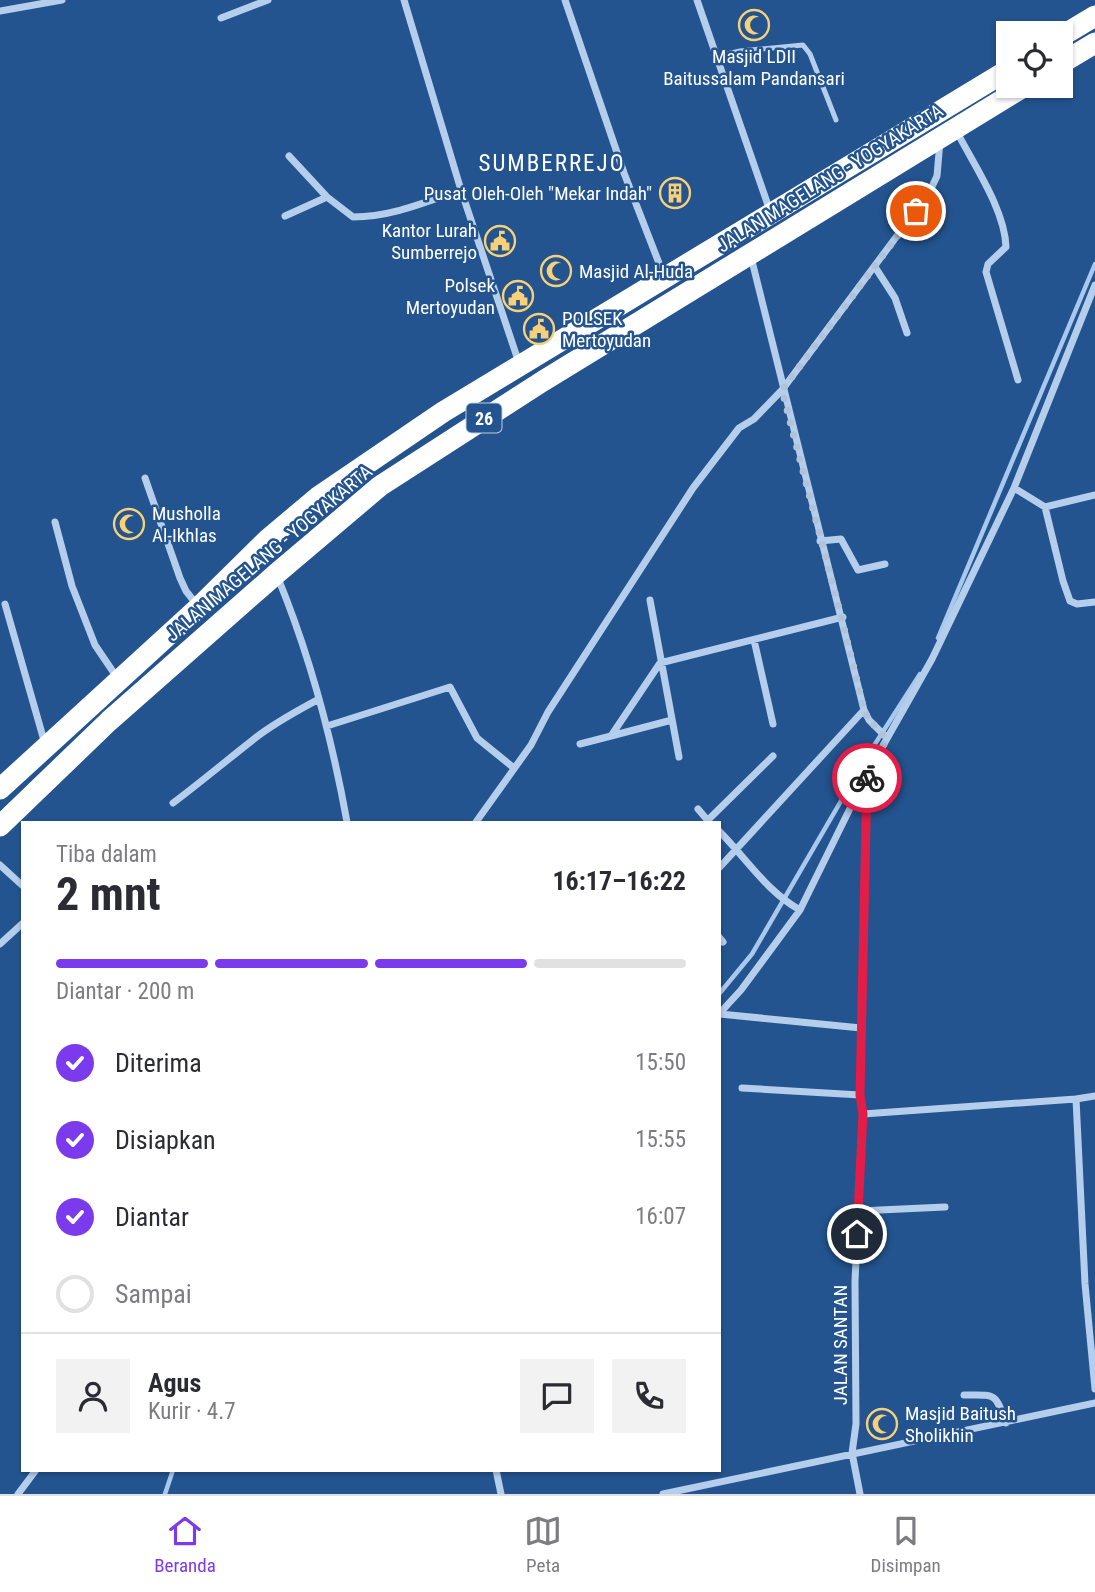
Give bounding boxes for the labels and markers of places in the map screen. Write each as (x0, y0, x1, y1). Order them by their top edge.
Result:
mosque icon: Masjid LDII Baitussalam Pandansari (737, 8, 771, 42)
place label: Masjid LDII Baitussalam Pandansari (663, 45, 845, 90)
building icon: Pusat Oleh-Oleh "Mekar Indah" (658, 176, 692, 210)
pin (886, 181, 946, 241)
place label: Pusat Oleh-Oleh "Mekar Indah" (424, 182, 652, 205)
place label: Kantor Lurah Sumberrejo (382, 219, 477, 264)
public building icon: Kantor Lurah Sumberrejo (483, 224, 517, 258)
mosque icon: Masjid Al-Huda (539, 254, 573, 288)
place label: Masjid Al-Huda (579, 260, 693, 283)
place label: Polsek Mertoyudan (406, 274, 495, 319)
public building icon: Polsek Mertoyudan (501, 279, 535, 313)
place label: POLSEK Mertoyudan (562, 307, 651, 352)
public building icon: POLSEK Mertoyudan (522, 312, 556, 346)
place label: Musholla Al-Ikhlas (152, 502, 221, 547)
mosque icon: Musholla Al-Ikhlas (112, 507, 146, 541)
pin (827, 1204, 887, 1264)
place label: Masjid Baitush Sholikhin (905, 1402, 1016, 1447)
mosque icon: Masjid Baitush Sholikhin (865, 1407, 899, 1441)

